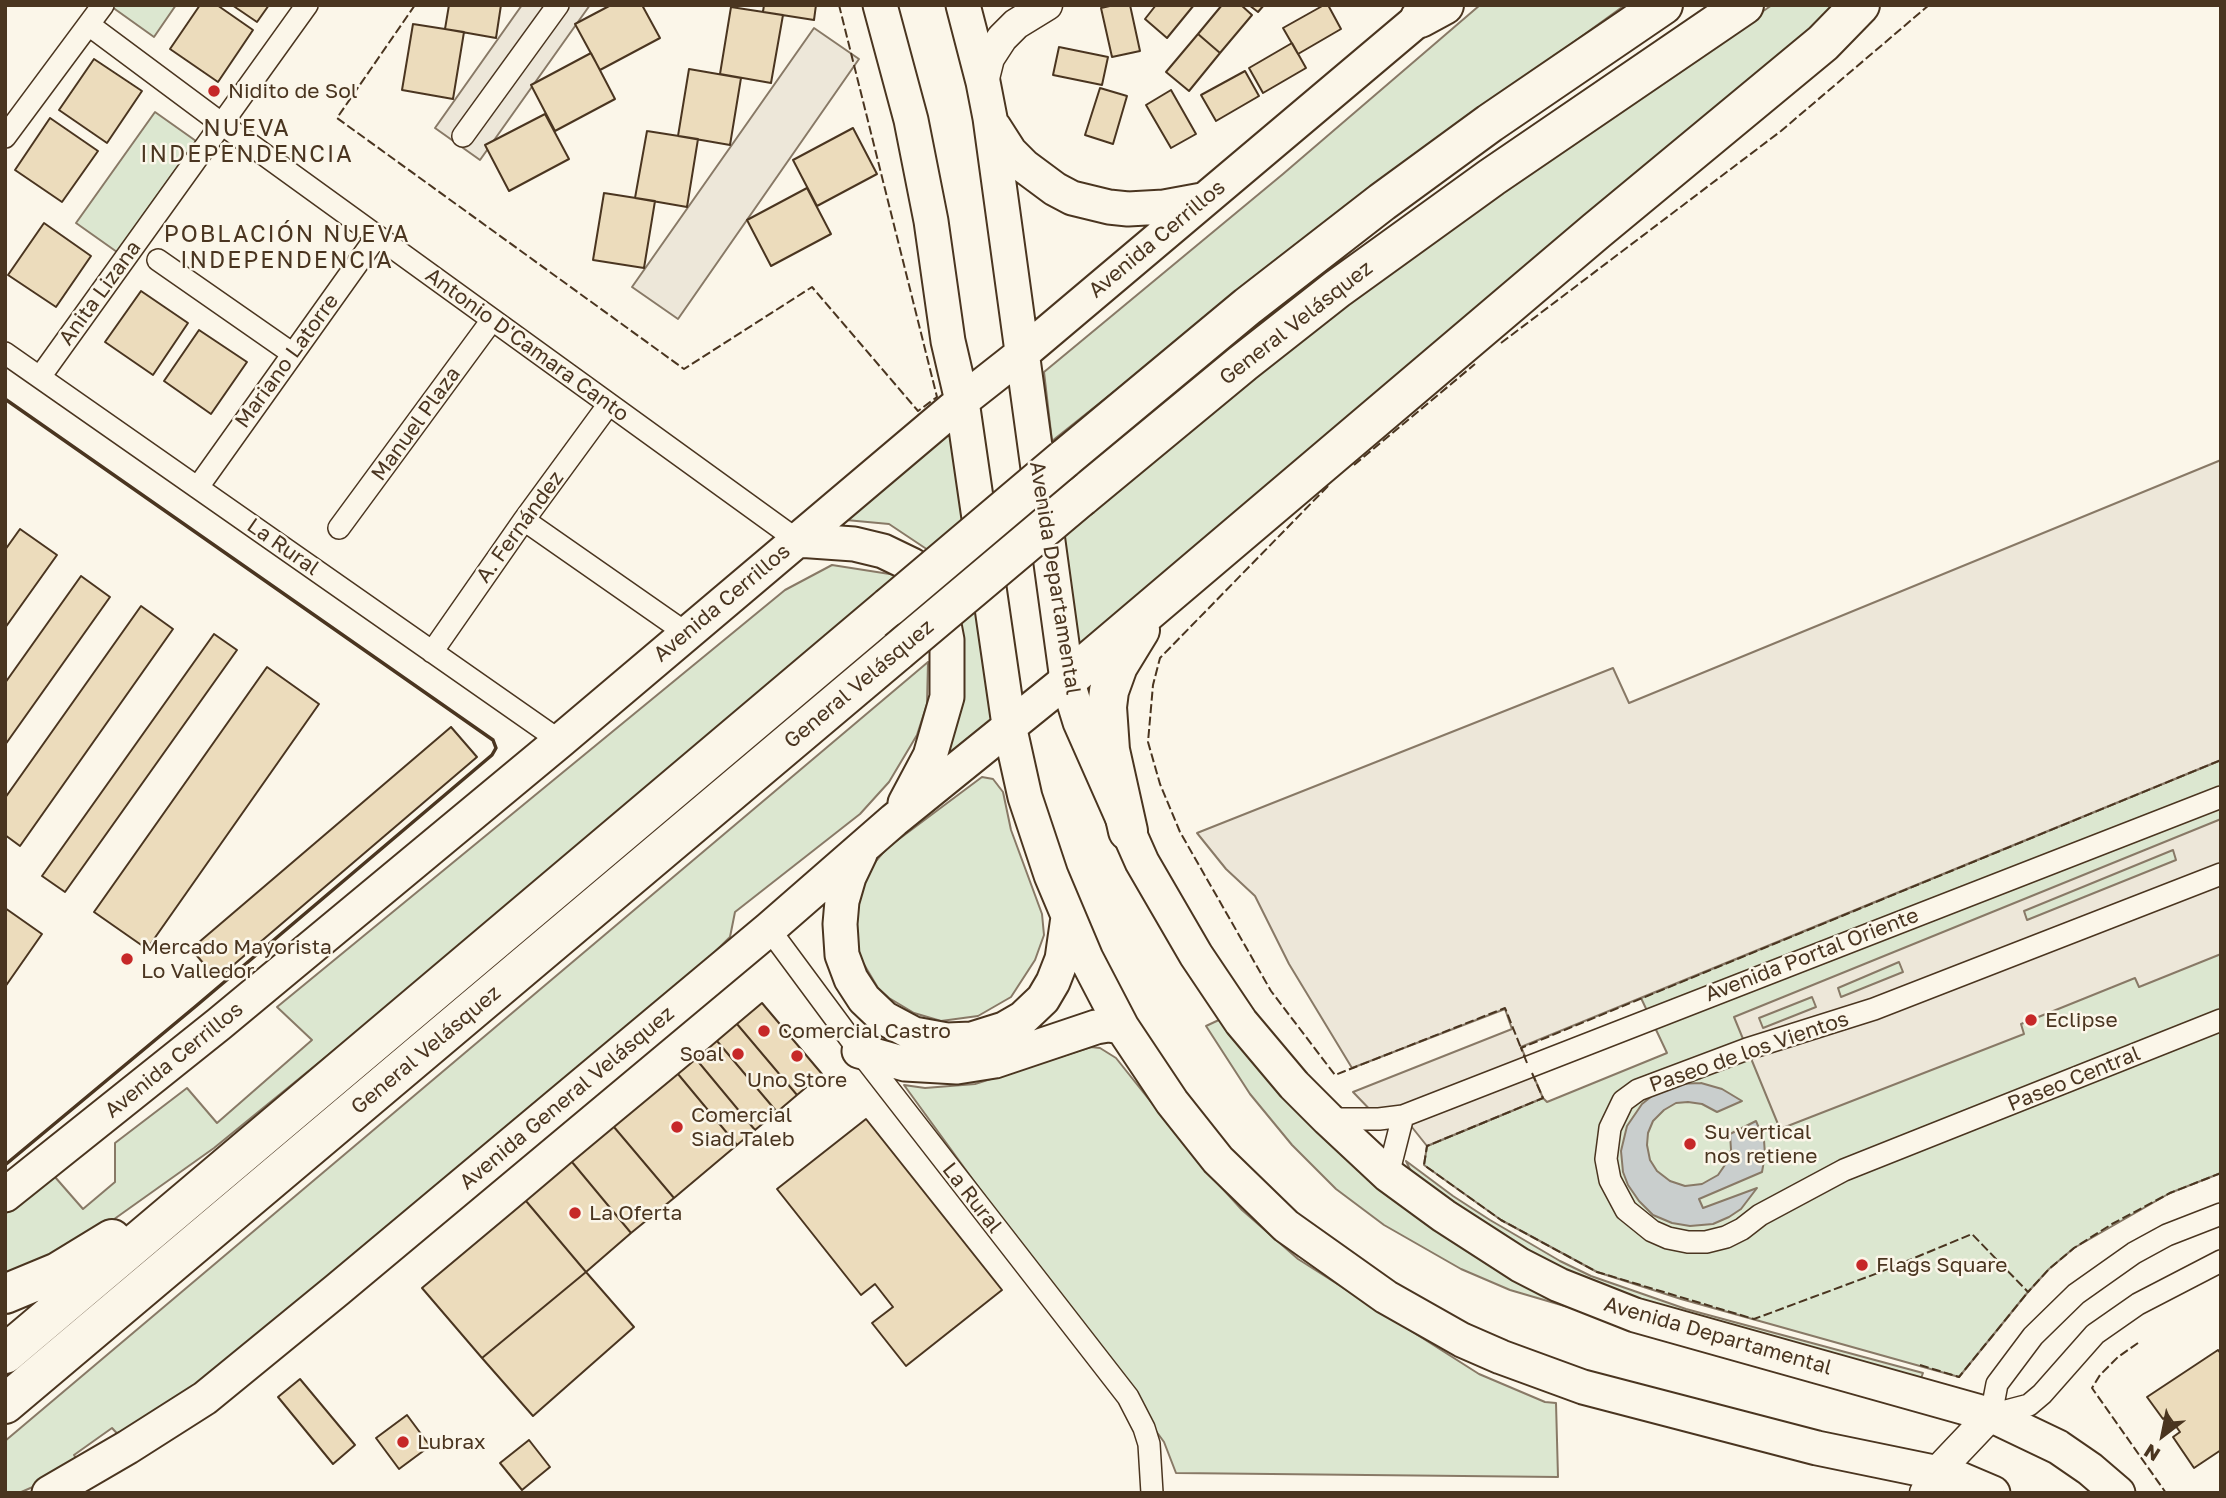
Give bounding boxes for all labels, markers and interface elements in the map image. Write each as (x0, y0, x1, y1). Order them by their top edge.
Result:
place label: Nidito de Sol (228, 78, 357, 104)
marker: Nidito de Sol (206, 83, 222, 99)
district label: NUEVA INDEPENDENCIA (142, 115, 352, 169)
street label: Avenida Cerrillos (1084, 175, 1230, 303)
district label: POBLACIÓN NUEVA INDEPENDENCIA (166, 221, 408, 275)
street label: Anita Lizana (54, 236, 146, 350)
street label: General Velásquez (1215, 255, 1377, 391)
street label: Antonio D'Camara Canto (420, 263, 634, 427)
street label: Mariano Latorre (230, 289, 344, 433)
street label: Manuel Plaza (366, 362, 466, 486)
street label: Avenida Departamental (1024, 460, 1086, 696)
street label: A. Fernández (471, 466, 569, 588)
street label: La Rural (242, 513, 324, 581)
street label: Avenida Cerrillos (649, 539, 795, 667)
street label: General Velásquez (779, 614, 939, 754)
street label: Avenida Portal Oriente (1702, 903, 1922, 1007)
place label: Mercado Mayorista Lo Valledor (141, 934, 332, 984)
marker: Mercado Mayorista Lo Valledor (119, 951, 135, 967)
street label: General Velásquez (346, 980, 506, 1120)
street label: Avenida Cerrillos (100, 997, 248, 1123)
street label: Avenida General Velásquez (455, 1001, 679, 1195)
street label: Paseo de los Vientos (1646, 1006, 1852, 1098)
place label: Eclipse (2045, 1007, 2118, 1033)
marker: Eclipse (2023, 1012, 2039, 1028)
place label: Comercial Castro (778, 1018, 951, 1044)
marker: Comercial Castro (756, 1023, 772, 1039)
place label: Soal (679, 1041, 724, 1067)
street label: Paseo Central (2004, 1041, 2144, 1117)
marker: Soal (730, 1046, 746, 1062)
marker: Uno Store (789, 1048, 805, 1064)
place label: Uno Store (747, 1067, 847, 1093)
place label: Comercial Siad Taleb (691, 1102, 795, 1152)
marker: Comercial Siad Taleb (669, 1119, 685, 1135)
place label: Su vertical nos retiene (1704, 1119, 1817, 1169)
marker: Su vertical nos retiene (1682, 1136, 1698, 1152)
street label: La Rural (937, 1158, 1007, 1238)
place label: La Oferta (589, 1200, 682, 1226)
marker: La Oferta (567, 1205, 583, 1221)
place label: Flags Square (1876, 1252, 2007, 1278)
marker: Flags Square (1854, 1257, 1870, 1273)
street label: Avenida Departamental (1601, 1291, 1835, 1381)
north arrow (2128, 1400, 2198, 1470)
place label: Lubrax (417, 1429, 486, 1455)
marker: Lubrax (395, 1434, 411, 1450)
text: N (2139, 1440, 2164, 1467)

